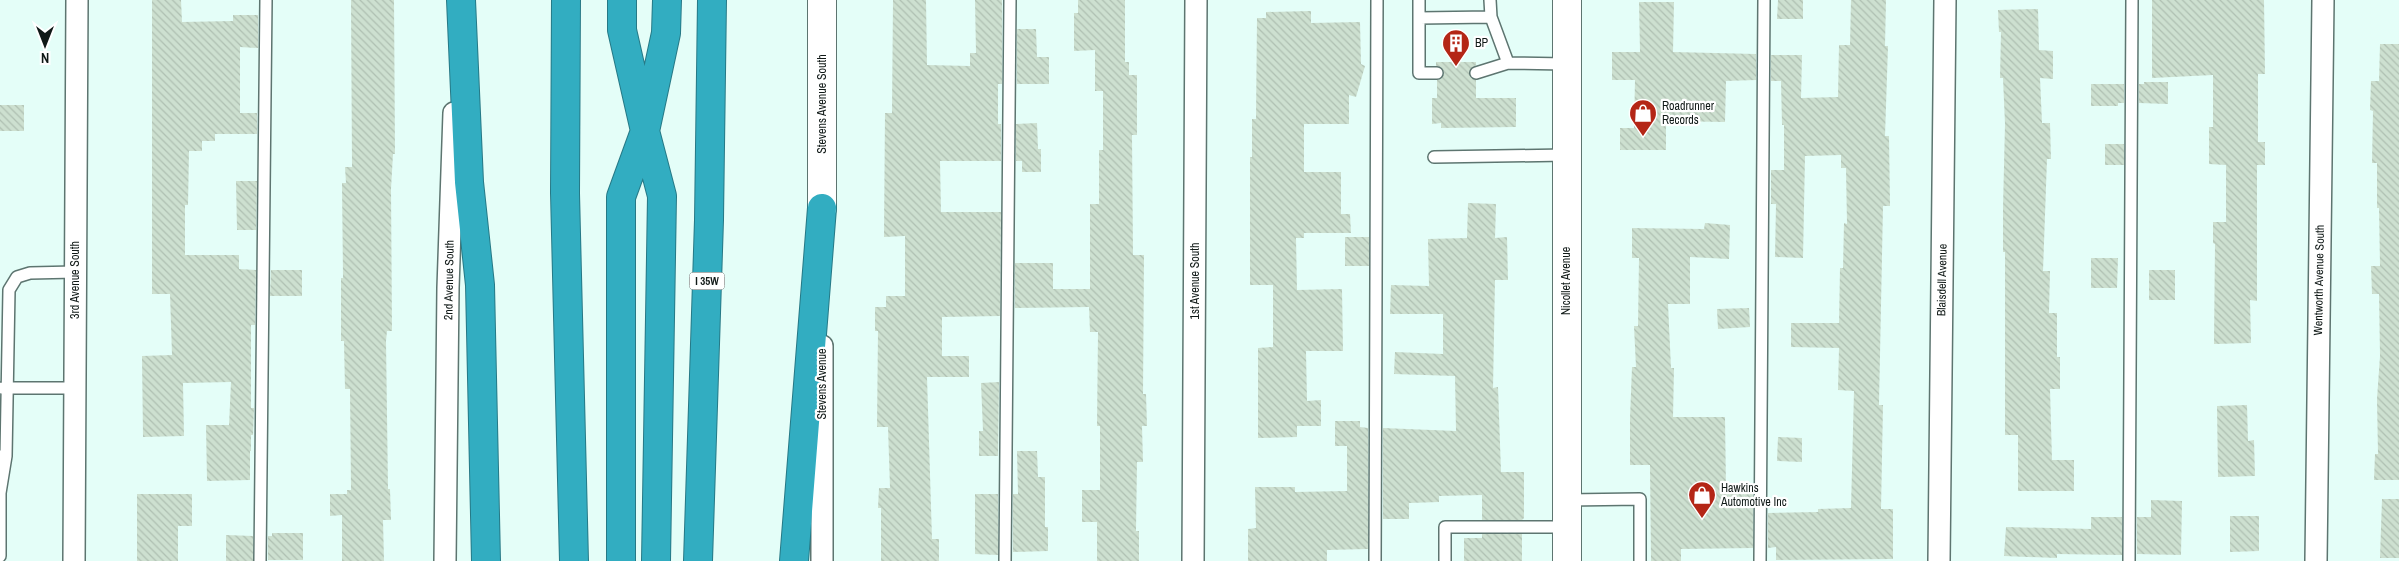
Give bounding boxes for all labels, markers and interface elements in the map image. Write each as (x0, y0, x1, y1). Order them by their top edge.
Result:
north arrow (20, 20, 70, 70)
building icon: BP (1441, 28, 1471, 67)
place label: BP (1475, 35, 1489, 51)
text: N (41, 49, 49, 67)
street label: Stevens Avenue South (814, 54, 830, 154)
shop icon: Roadrunner Records (1628, 98, 1658, 137)
place label: Roadrunner Records (1662, 98, 1715, 128)
street label: Wentworth Avenue South (2310, 225, 2328, 335)
street label: 2nd Avenue South (440, 240, 458, 320)
street label: 3rd Avenue South (67, 241, 83, 319)
street label: 1st Avenue South (1187, 243, 1203, 319)
street label: Blaisdell Avenue (1933, 244, 1951, 316)
street label: Nicollet Avenue (1558, 247, 1574, 315)
road number: I 35W (690, 272, 724, 290)
street label: Stevens Avenue (814, 349, 830, 419)
shop icon: Hawkins Automotive Inc (1687, 480, 1717, 519)
place label: Hawkins Automotive Inc (1720, 480, 1787, 510)

